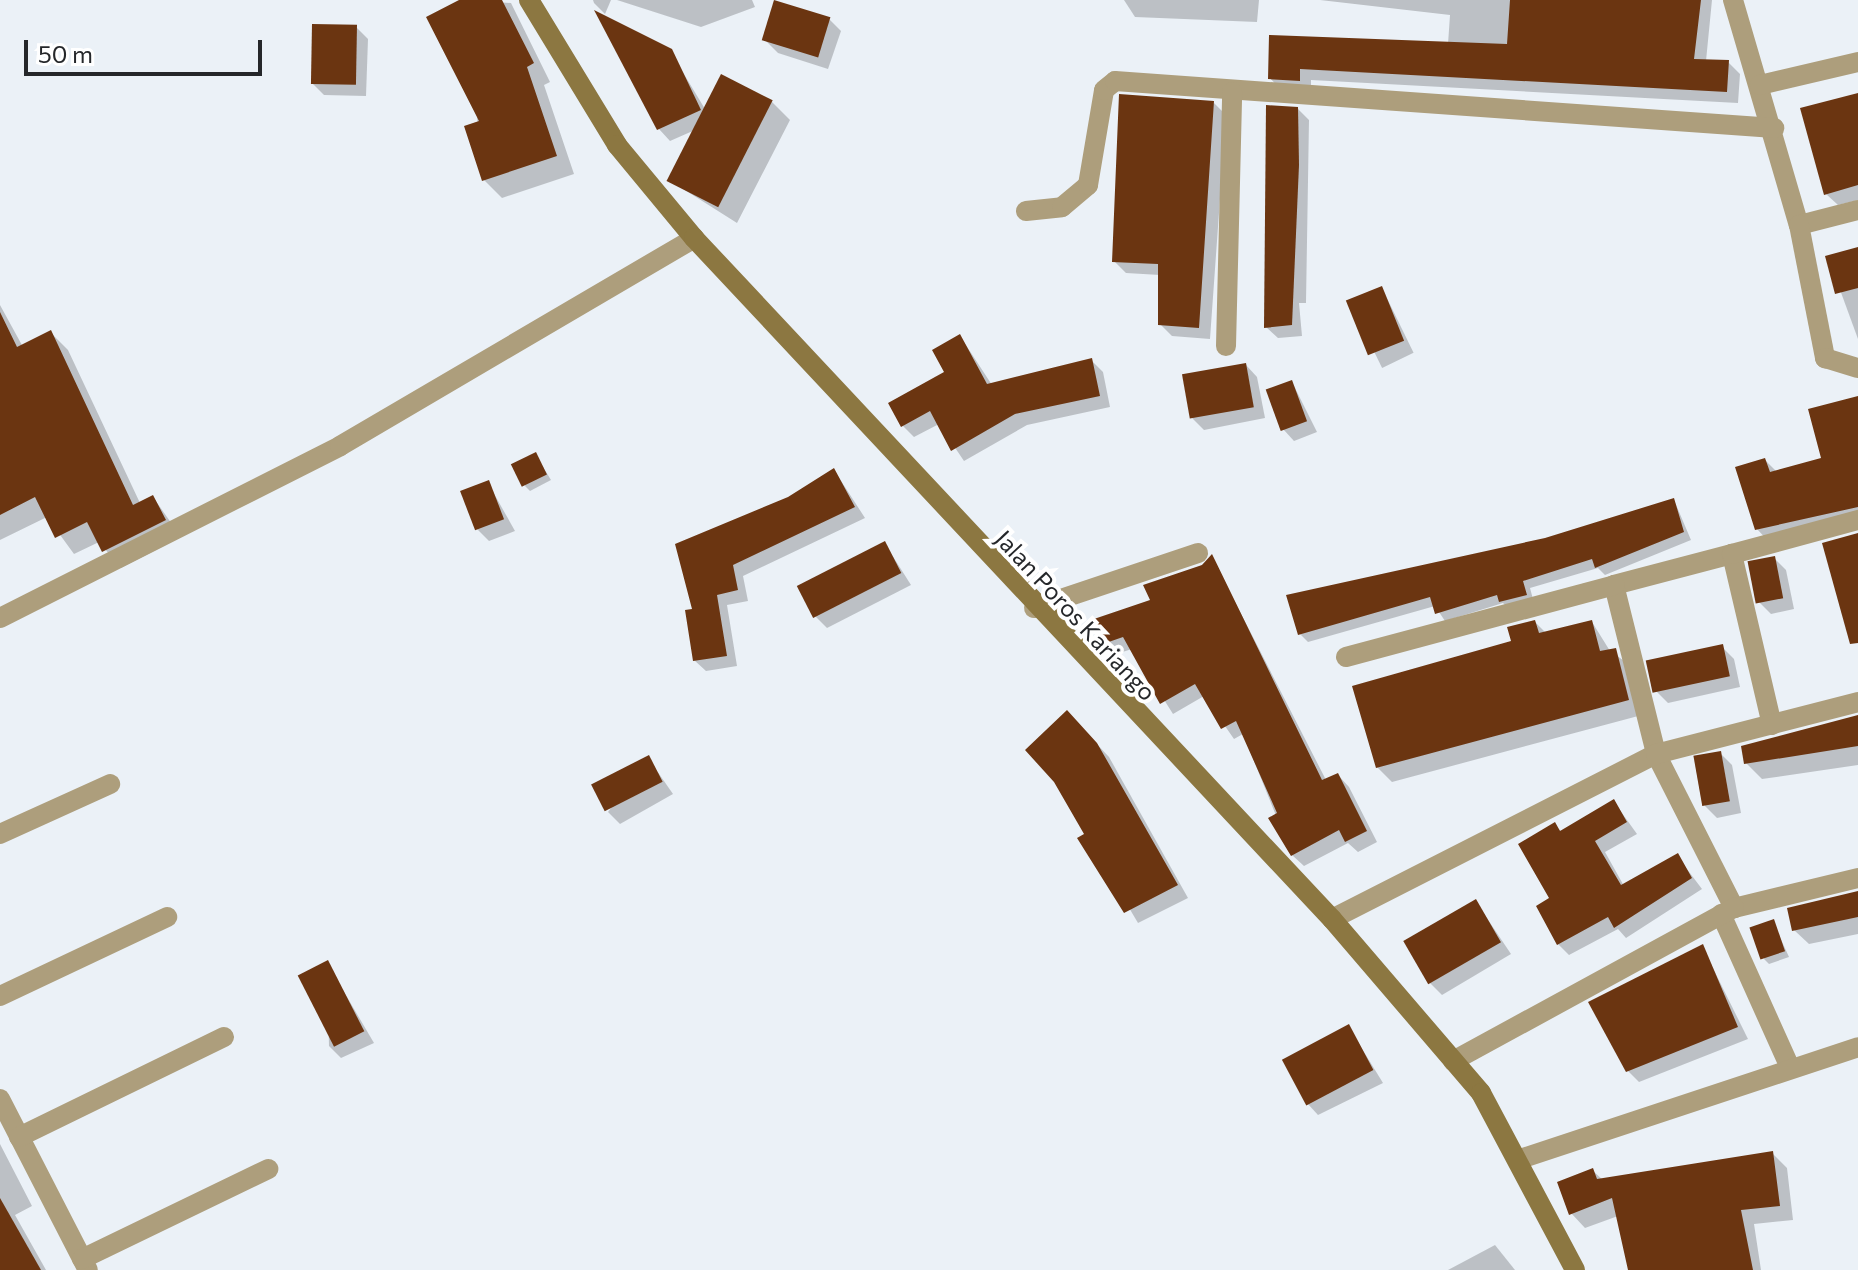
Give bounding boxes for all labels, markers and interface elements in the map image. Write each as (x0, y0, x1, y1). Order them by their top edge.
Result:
scale bar (28, 24, 266, 74)
text: 50 m (38, 39, 93, 68)
street label: Jalan Poros Kariango (990, 524, 1162, 706)

